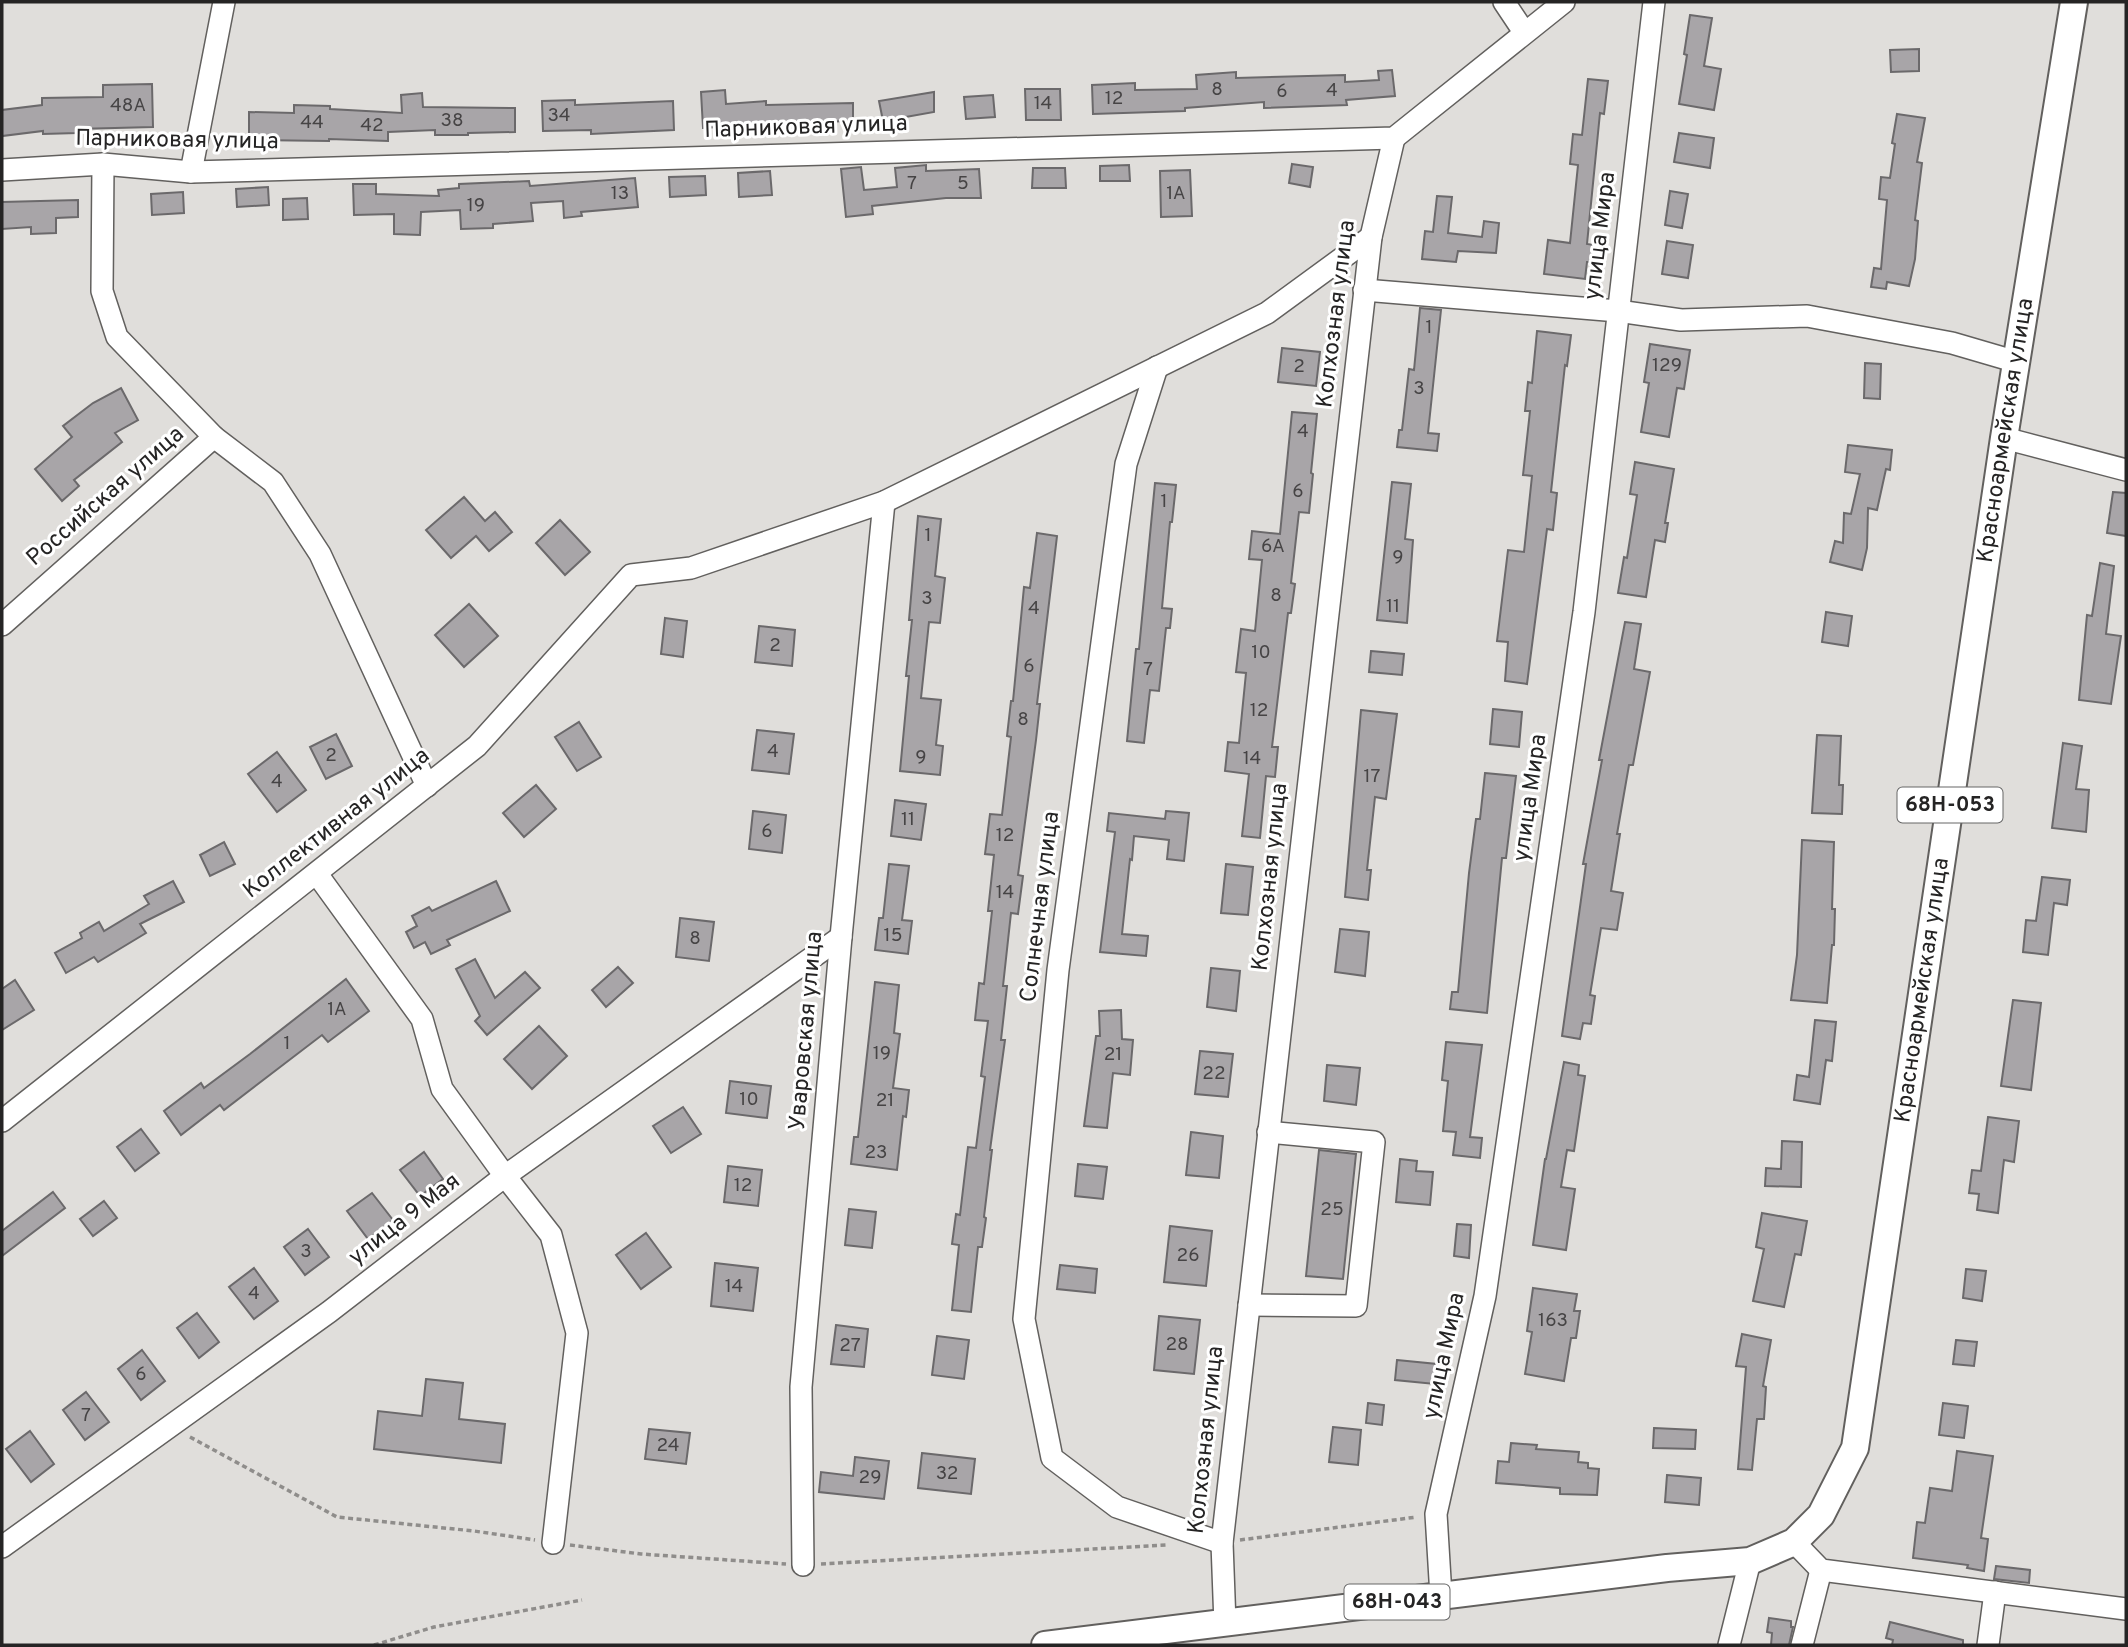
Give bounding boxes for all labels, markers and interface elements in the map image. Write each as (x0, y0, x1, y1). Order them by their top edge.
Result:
house number: 8 (1211, 78, 1223, 102)
house number: 4 (1326, 79, 1338, 103)
house number: 6 (1276, 80, 1288, 104)
house number: 12 (1105, 87, 1123, 111)
house number: 14 (1034, 92, 1052, 116)
house number: 48А (110, 94, 146, 118)
house number: 34 (547, 104, 571, 128)
house number: 38 (440, 109, 464, 133)
street label: Парниковая улица (704, 110, 908, 146)
house number: 44 (300, 111, 324, 135)
house number: 42 (360, 114, 384, 138)
street label: Парниковая улица (75, 125, 279, 157)
street label: улица Мира (1579, 170, 1623, 302)
house number: 7 (907, 172, 917, 196)
house number: 5 (957, 172, 969, 196)
house number: 13 (611, 182, 629, 206)
house number: 1А (1166, 182, 1186, 206)
house number: 19 (467, 194, 485, 218)
street label: Колхозная улица (1311, 218, 1363, 410)
street label: Красноармейская улица (1971, 296, 2041, 565)
house number: 1 (1425, 316, 1433, 340)
house number: 129 (1652, 354, 1682, 378)
house number: 2 (1293, 355, 1305, 379)
house number: 3 (1413, 377, 1425, 401)
house number: 4 (1297, 420, 1309, 444)
street label: Российская улица (21, 421, 191, 573)
house number: 6 (1292, 480, 1304, 504)
house number: 1 (1160, 490, 1168, 514)
house number: 1 (924, 524, 932, 548)
house number: 6А (1261, 535, 1285, 559)
house number: 9 (1392, 546, 1404, 570)
house number: 8 (1270, 584, 1282, 608)
house number: 3 (921, 587, 933, 611)
house number: 11 (1386, 595, 1400, 619)
house number: 4 (1028, 597, 1040, 621)
house number: 2 (769, 634, 781, 658)
house number: 10 (1251, 641, 1271, 665)
house number: 6 (1023, 655, 1035, 679)
house number: 7 (1143, 658, 1153, 682)
house number: 12 (1250, 699, 1268, 723)
house number: 8 (1017, 708, 1029, 732)
street label: улица Мира (1508, 732, 1554, 864)
house number: 4 (767, 740, 779, 764)
street label: Коллективная улица (238, 742, 436, 906)
house number: 2 (325, 744, 337, 768)
house number: 9 (915, 746, 927, 770)
house number: 14 (1243, 747, 1261, 771)
house number: 17 (1364, 765, 1381, 789)
house number: 4 (271, 770, 283, 794)
street label: Колхозная улица (1247, 782, 1295, 972)
road number: 68Н-053 (1898, 788, 2002, 822)
house number: 11 (901, 808, 915, 832)
street label: Солнечная улица (1015, 810, 1067, 1004)
house number: 6 (761, 820, 773, 844)
house number: 12 (996, 824, 1014, 848)
street label: Красноармейская улица (1889, 856, 1956, 1125)
house number: 14 (996, 881, 1014, 905)
house number: 15 (884, 924, 902, 948)
house number: 8 (689, 927, 701, 951)
street label: Уваровская улица (784, 930, 830, 1132)
house number: 1А (327, 998, 347, 1022)
house number: 1 (283, 1032, 291, 1056)
house number: 19 (873, 1042, 891, 1066)
house number: 21 (1104, 1043, 1122, 1067)
house number: 22 (1202, 1062, 1226, 1086)
house number: 10 (739, 1088, 759, 1112)
house number: 21 (876, 1089, 894, 1113)
house number: 23 (864, 1141, 888, 1165)
street label: улица 9 Мая (343, 1167, 467, 1273)
house number: 12 (734, 1174, 752, 1198)
house number: 25 (1320, 1198, 1344, 1222)
house number: 3 (300, 1240, 312, 1264)
house number: 26 (1177, 1244, 1199, 1268)
house number: 14 (725, 1275, 743, 1299)
house number: 4 (248, 1282, 260, 1306)
street label: улица Мира (1417, 1290, 1473, 1422)
house number: 163 (1538, 1309, 1568, 1333)
house number: 28 (1165, 1333, 1189, 1357)
house number: 27 (839, 1334, 861, 1358)
street label: Колхозная улица (1183, 1345, 1231, 1535)
house number: 6 (135, 1363, 147, 1387)
house number: 7 (81, 1404, 91, 1428)
house number: 24 (656, 1434, 680, 1458)
house number: 32 (936, 1462, 958, 1486)
house number: 29 (859, 1466, 881, 1490)
road number: 68Н-043 (1344, 1584, 1450, 1620)

